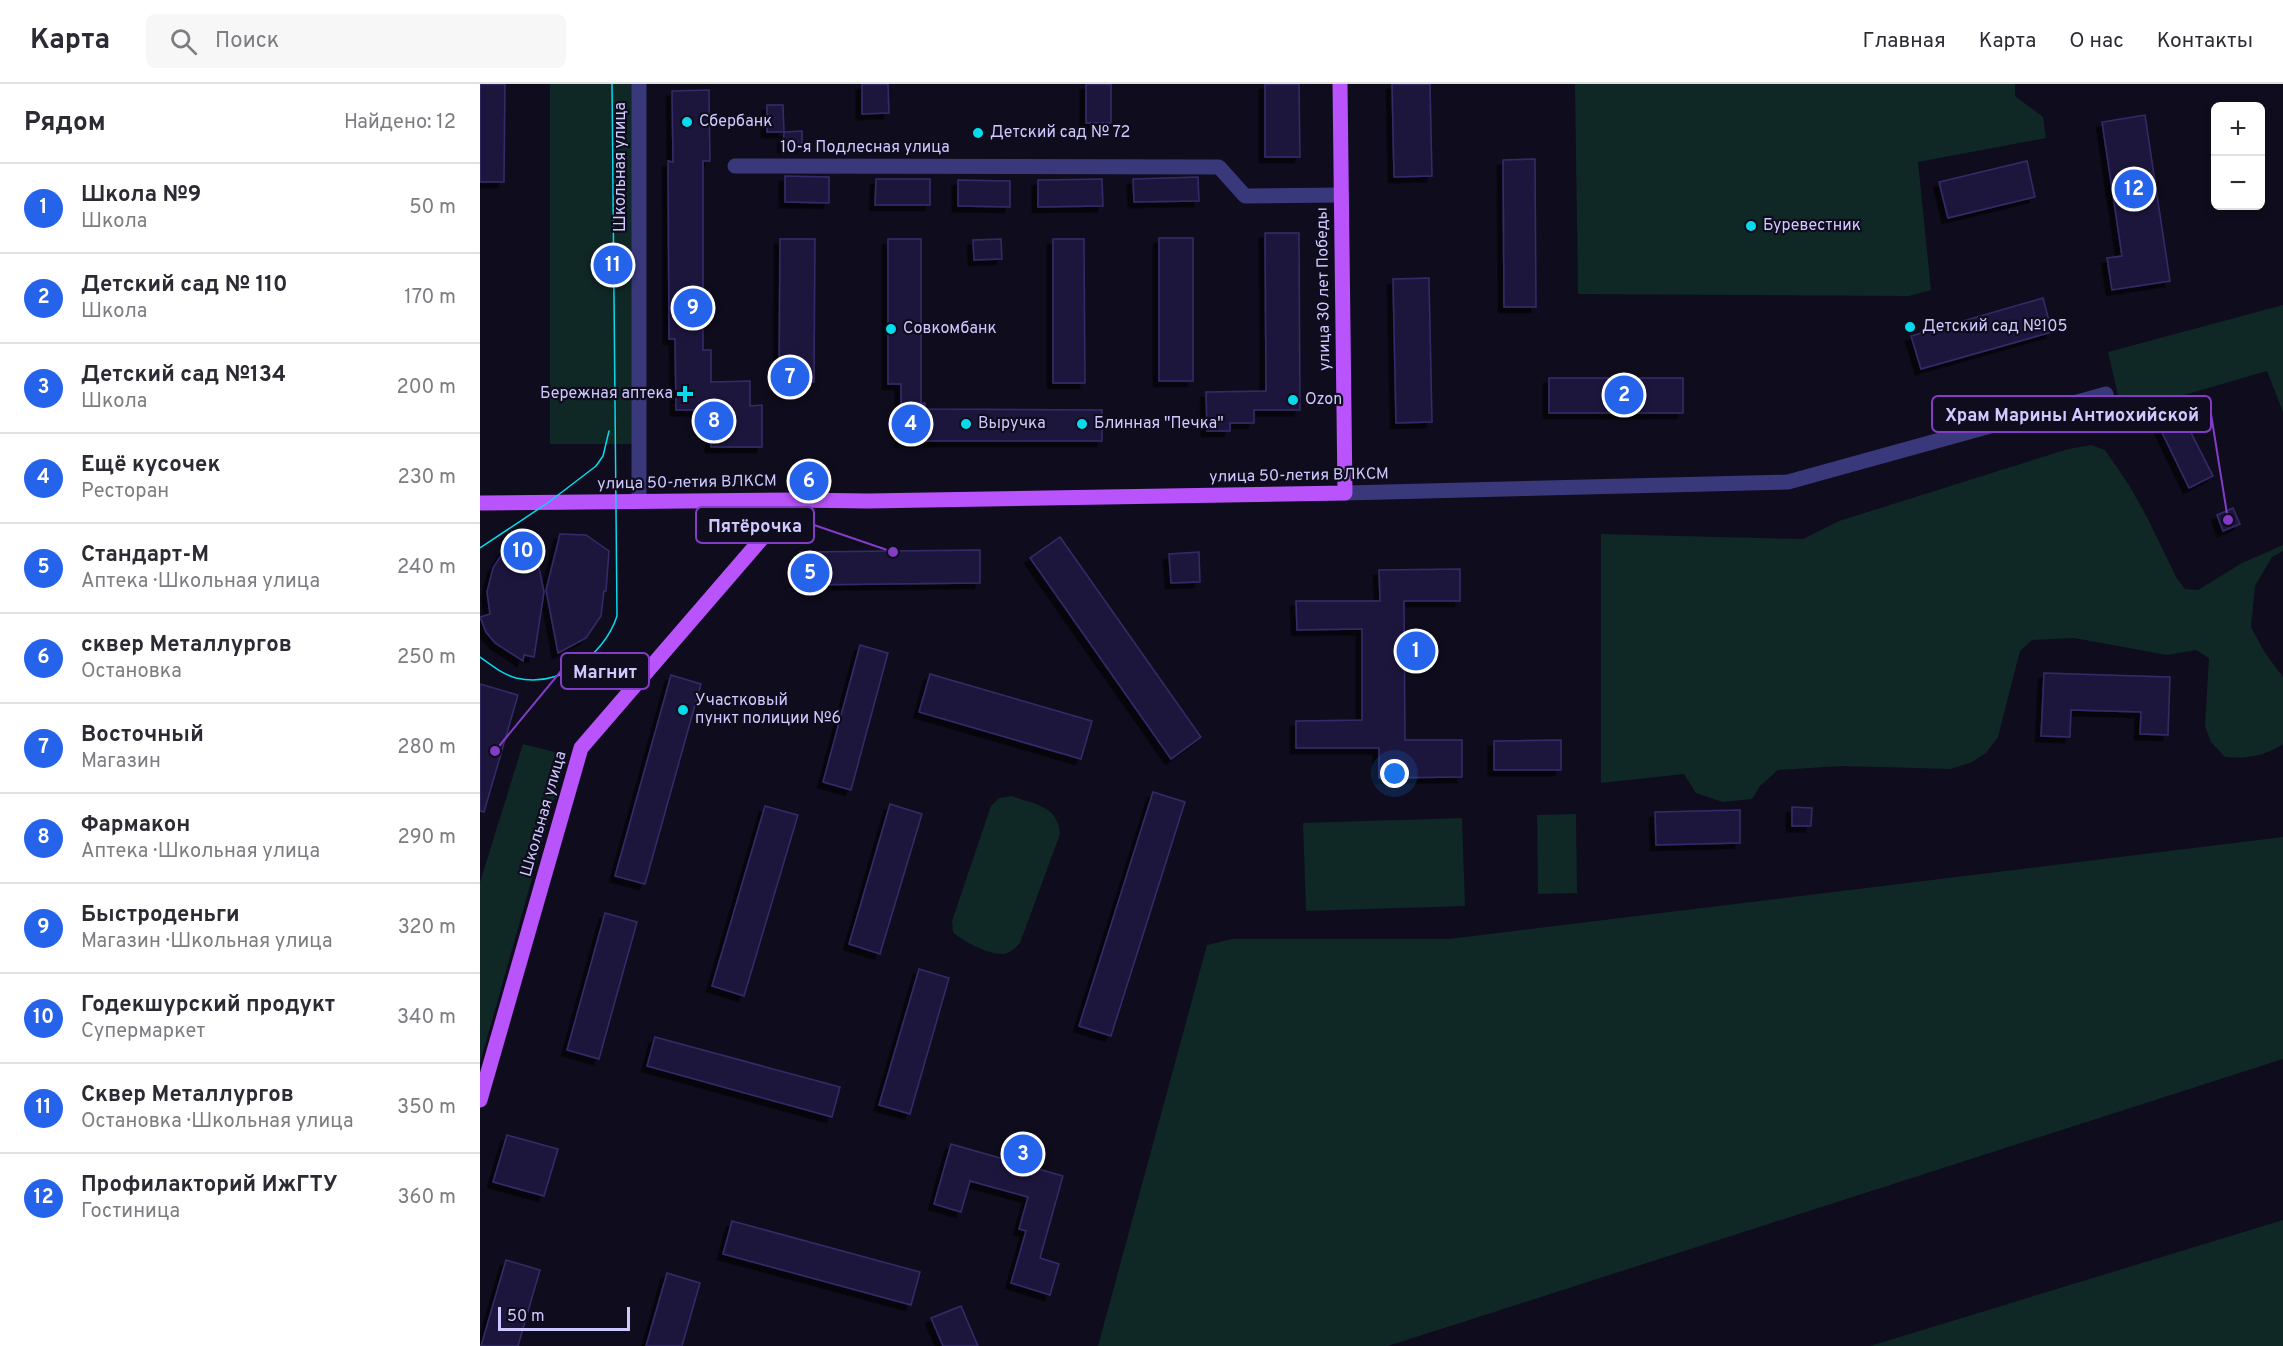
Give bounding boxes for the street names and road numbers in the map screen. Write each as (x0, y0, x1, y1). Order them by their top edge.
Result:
street label: Школьная улица (611, 102, 631, 232)
street label: 10-я Подлесная улица (780, 138, 950, 158)
street label: улица 30 лет Победы (1313, 207, 1335, 371)
street label: улица 50-летия ВЛКСМ (1209, 464, 1389, 488)
street label: улица 50-летия ВЛКСМ (597, 471, 777, 495)
street label: Школьная улица (516, 749, 572, 879)

